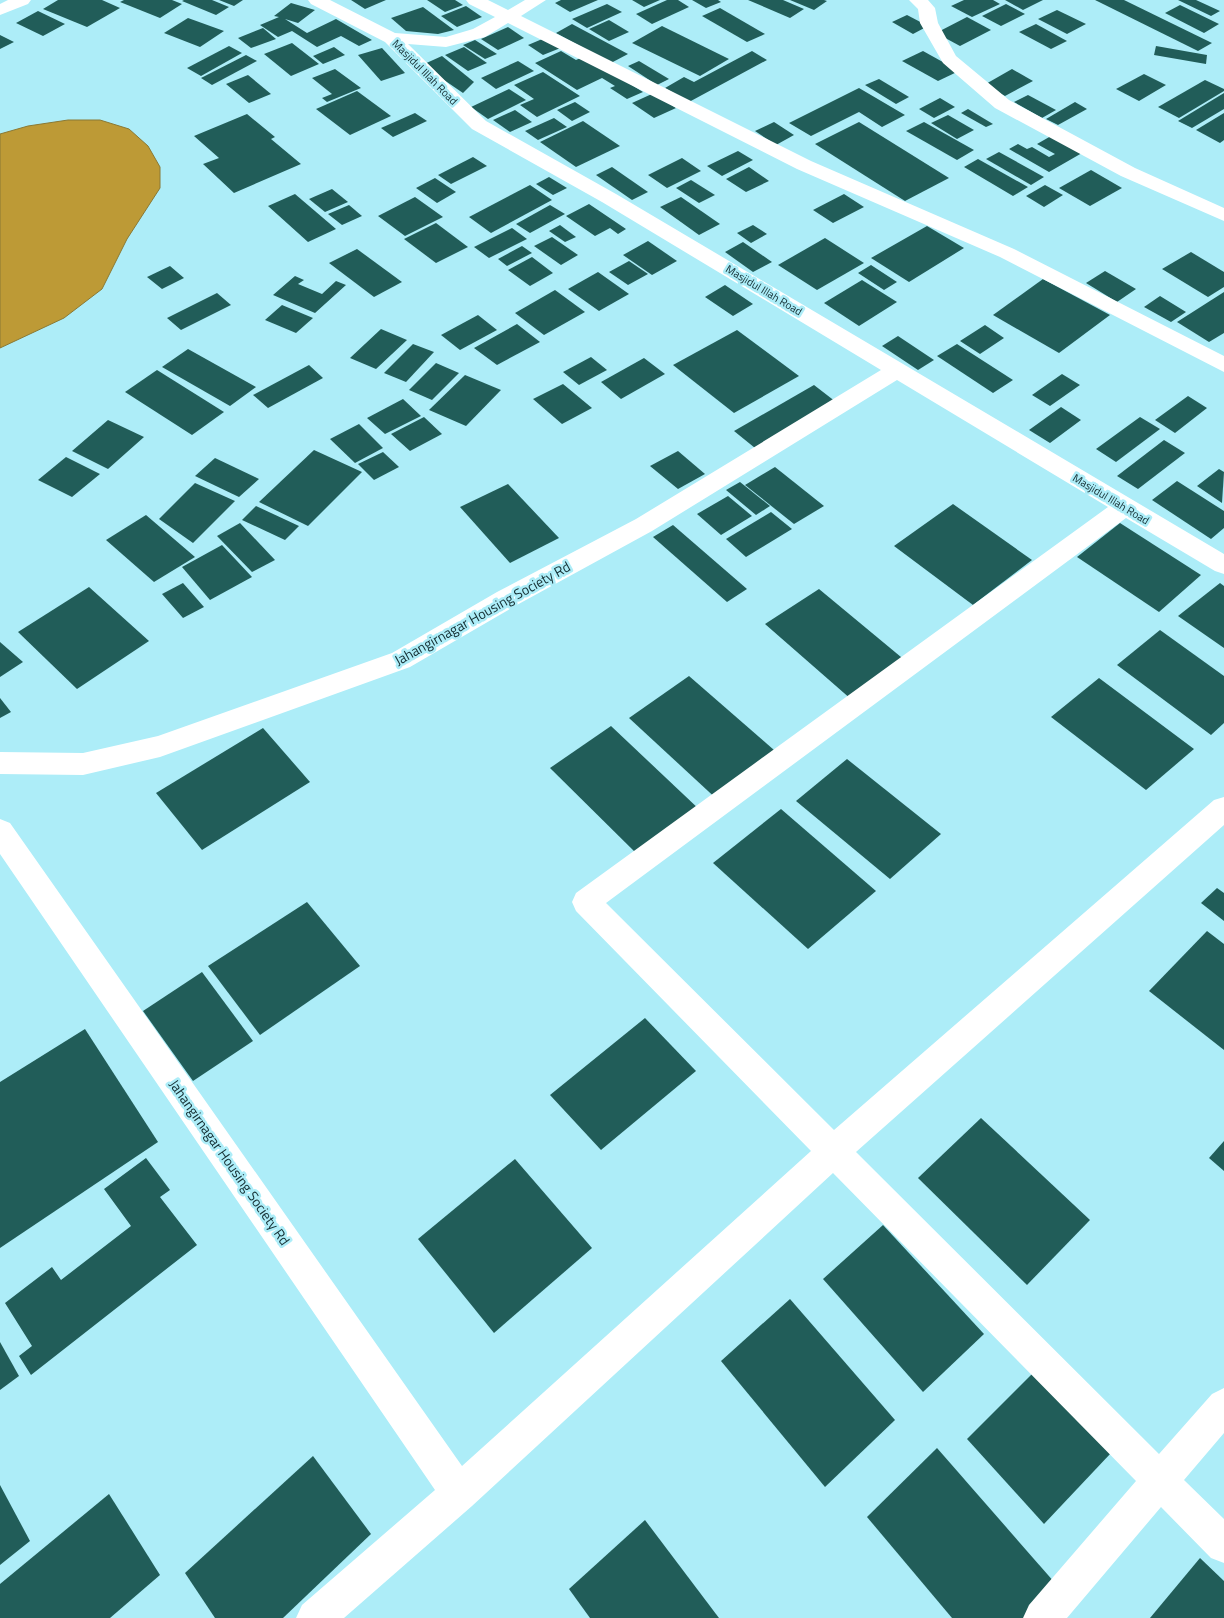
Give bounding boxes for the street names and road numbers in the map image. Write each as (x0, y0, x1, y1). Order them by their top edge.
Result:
street label: Masjidul Illah Road (389, 36, 461, 108)
street label: Masjidul Illah Road (723, 261, 805, 319)
street label: Masjidul Illah Road (1070, 470, 1152, 528)
street label: Jahangirnagar Housing Society Rd (390, 556, 574, 670)
street label: Jahangirnagar Housing Society Rd (165, 1075, 295, 1249)

